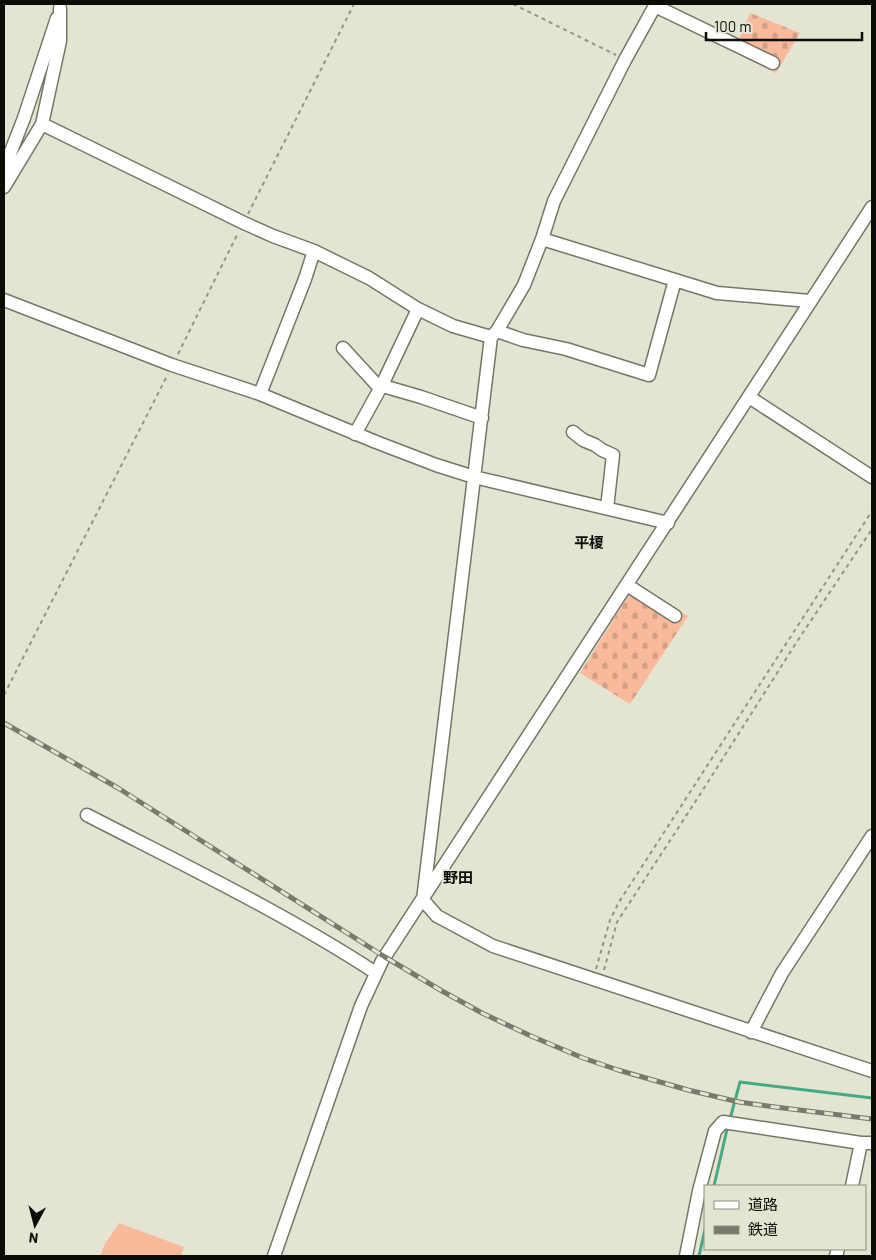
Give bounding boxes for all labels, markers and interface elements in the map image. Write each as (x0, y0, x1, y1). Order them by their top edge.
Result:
scale bar (706, 10, 862, 42)
text: 100 m (714, 17, 752, 35)
district label: 平榎 (574, 533, 604, 551)
district label: 野田 (443, 868, 473, 886)
legend (704, 1185, 866, 1250)
text: 道路 (748, 1195, 778, 1213)
north arrow (10, 1200, 60, 1250)
text: 鉄道 (748, 1220, 778, 1238)
text: N (28, 1229, 39, 1247)

